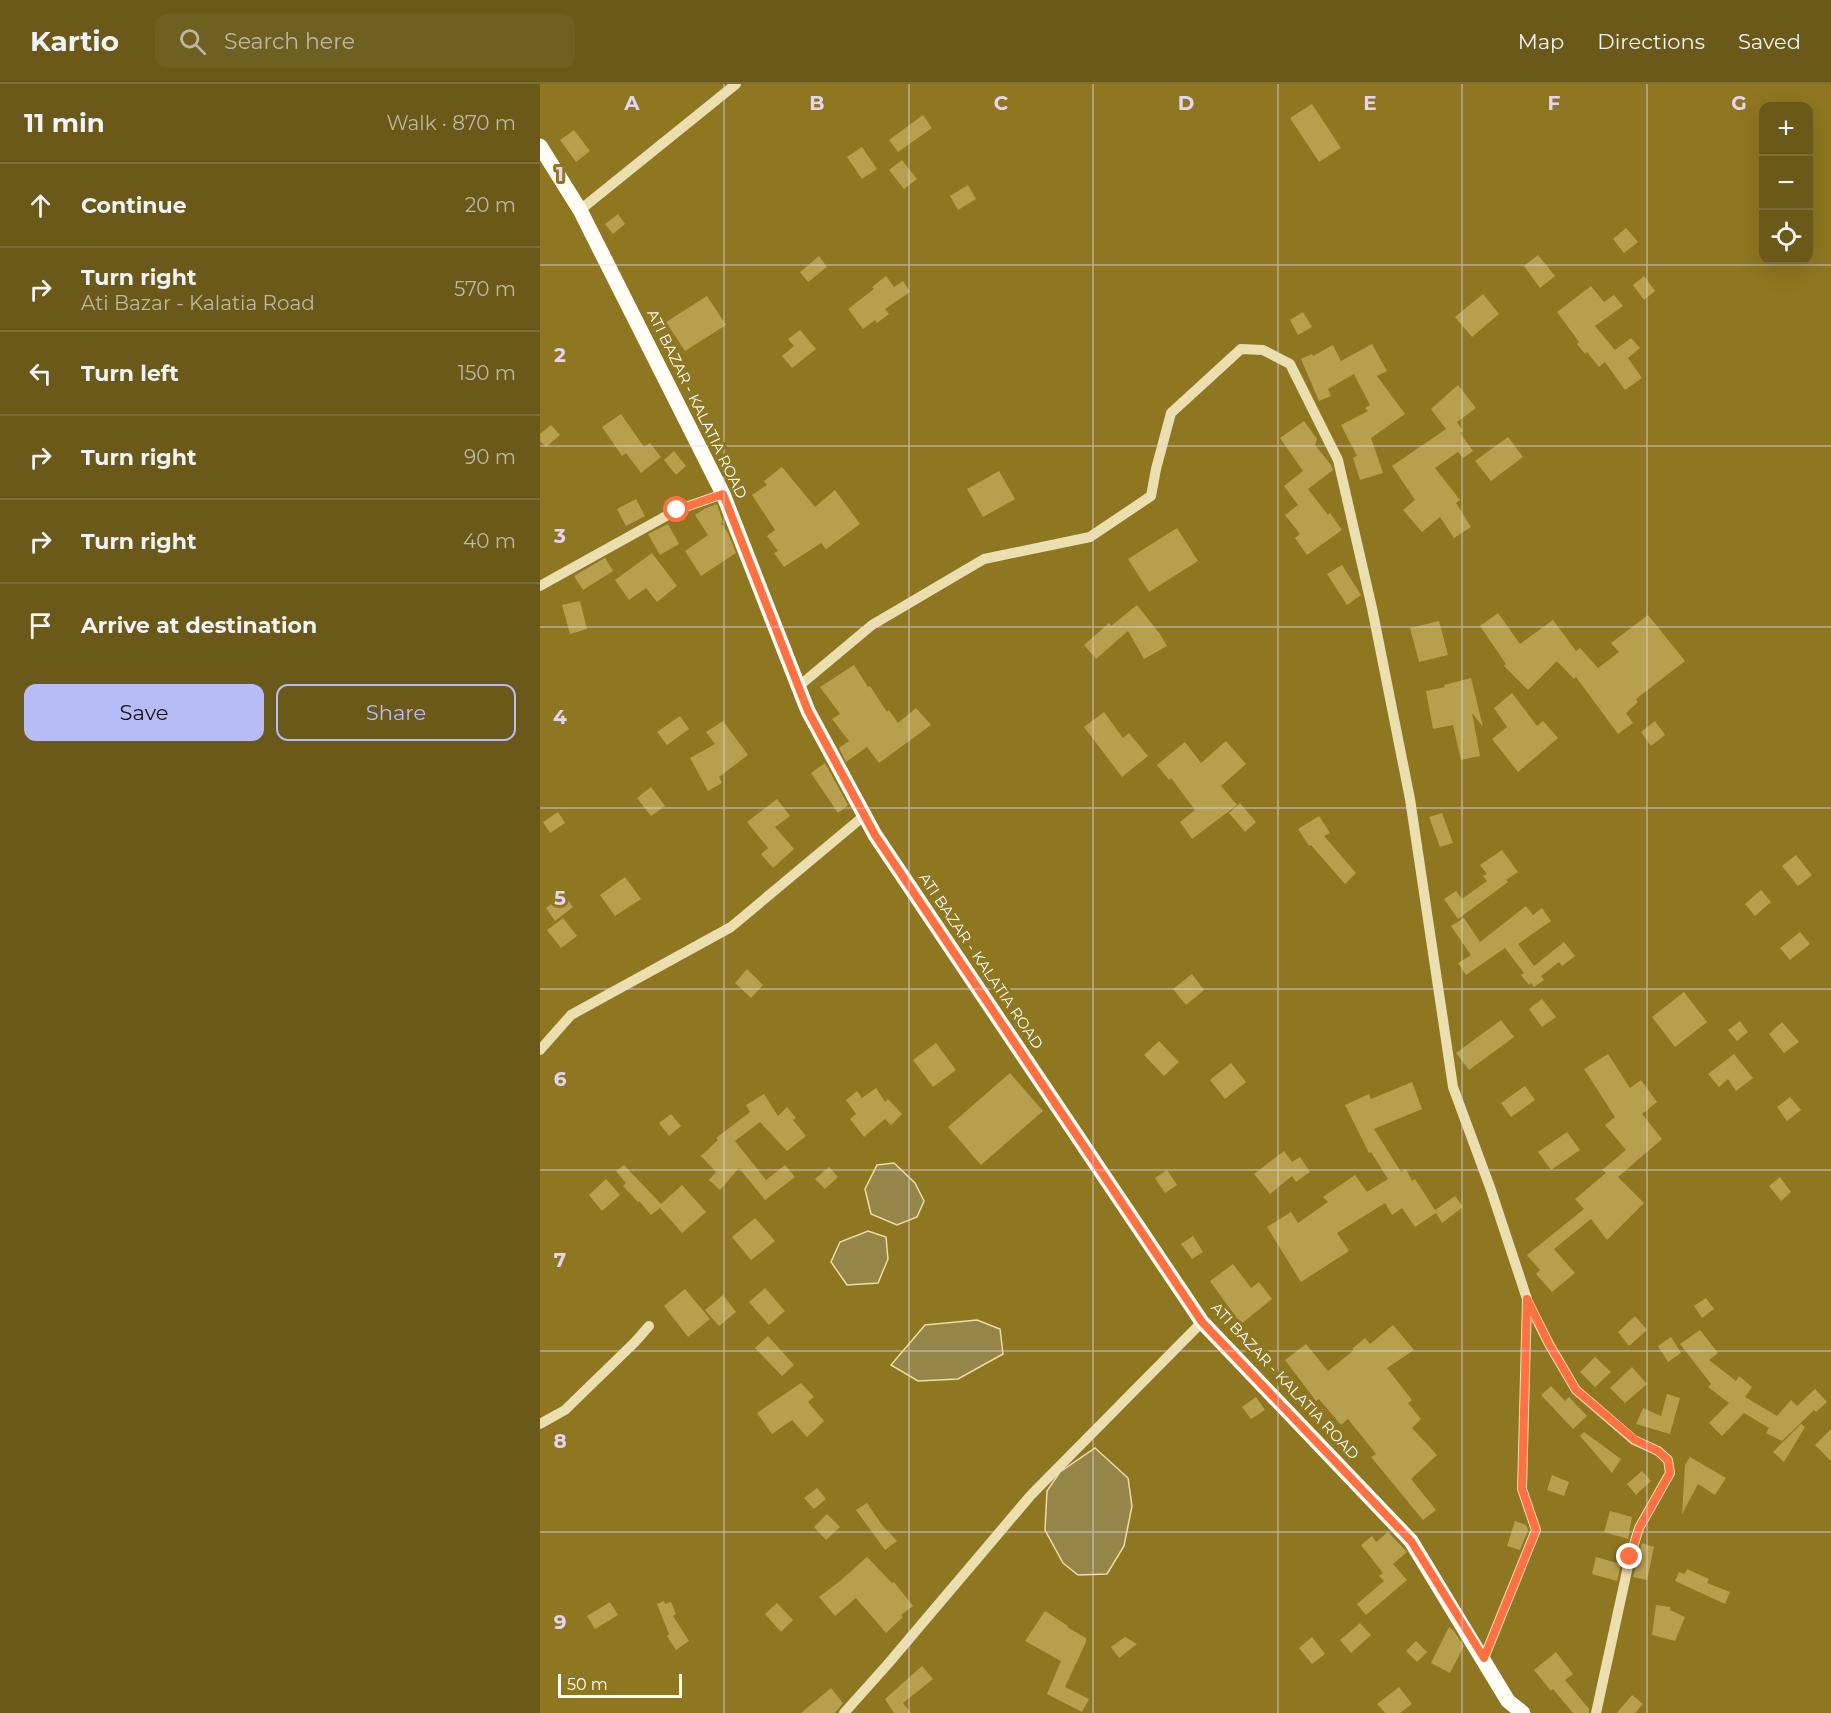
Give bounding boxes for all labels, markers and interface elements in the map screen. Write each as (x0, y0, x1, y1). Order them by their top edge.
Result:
search box (155, 14, 575, 68)
text: Kartio (30, 24, 119, 58)
icon: search (176, 25, 209, 58)
text: Search here (224, 28, 355, 55)
text: Map (1518, 29, 1564, 54)
text: Directions (1597, 29, 1705, 54)
text: Saved (1738, 29, 1801, 54)
text: A (623, 91, 640, 115)
text: B (809, 91, 825, 115)
text: C (994, 91, 1009, 115)
text: D (1178, 91, 1194, 115)
text: E (1363, 91, 1377, 115)
text: F (1548, 91, 1561, 115)
text: G (1731, 91, 1747, 115)
map controls (1759, 102, 1813, 264)
button: + (1759, 102, 1813, 156)
text: 11 min (24, 107, 105, 139)
text: Walk · 870 m (386, 111, 516, 135)
button: − (1759, 156, 1813, 210)
text: 1 (556, 162, 564, 186)
icon: ahead (24, 189, 57, 222)
text: Continue (81, 192, 187, 219)
text: 20 m (465, 193, 516, 217)
button: locate (1759, 210, 1813, 264)
text: Turn right (81, 264, 196, 291)
icon: right (24, 273, 57, 306)
text: 570 m (454, 277, 516, 301)
text: Ati Bazar - Kalatia Road (81, 291, 315, 315)
street label: ATI BAZAR - KALATIA ROAD (643, 306, 752, 502)
text: 2 (554, 343, 566, 367)
icon: left (24, 357, 57, 390)
text: Turn left (81, 360, 179, 387)
text: 150 m (458, 361, 516, 385)
icon: right (24, 441, 57, 474)
text: Turn right (81, 444, 196, 471)
text: 90 m (464, 445, 516, 469)
route start (663, 496, 689, 522)
text: 3 (553, 524, 566, 548)
icon: right (24, 525, 57, 558)
text: Turn right (81, 528, 196, 555)
text: 40 m (463, 529, 516, 553)
icon: arrive (24, 609, 57, 642)
text: Arrive at destination (81, 612, 317, 639)
button: Save (24, 684, 264, 741)
button: Share (276, 684, 516, 741)
text: 4 (553, 705, 567, 729)
street label: ATI BAZAR - KALATIA ROAD (915, 869, 1048, 1052)
text: 5 (554, 886, 566, 910)
text: 6 (554, 1067, 567, 1091)
text: 7 (554, 1248, 566, 1272)
street label: ATI BAZAR - KALATIA ROAD (1207, 1298, 1363, 1463)
text: 8 (553, 1429, 567, 1453)
route end (1616, 1543, 1642, 1569)
text: 9 (554, 1610, 566, 1634)
scale bar (558, 1671, 682, 1698)
text: 50 m (567, 1675, 608, 1694)

